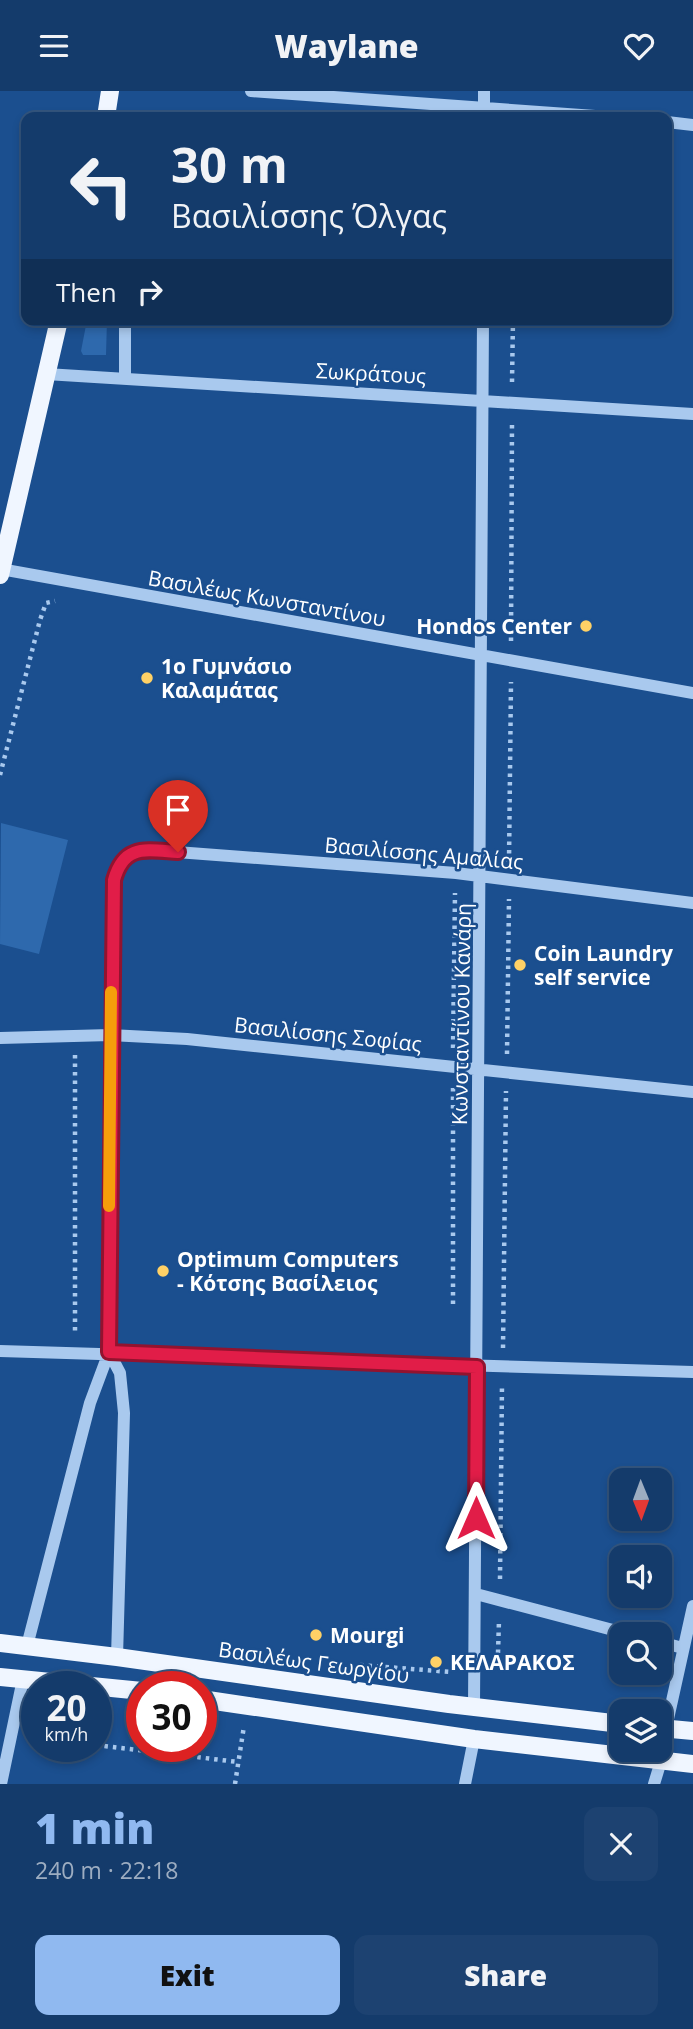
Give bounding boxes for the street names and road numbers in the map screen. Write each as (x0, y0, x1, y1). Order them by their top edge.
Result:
street label: Σωκράτους (315, 356, 427, 390)
street label: Βασιλέως Κωνσταντίνου (146, 563, 388, 633)
street label: Βασιλίσσης Αμαλίας (324, 830, 524, 876)
street label: Κωνσταντίνου Κανάρη (445, 903, 477, 1125)
street label: Βασιλίσσης Σοφίας (233, 1010, 423, 1058)
street label: Βασιλέως Γεωργίου (217, 1635, 411, 1689)

